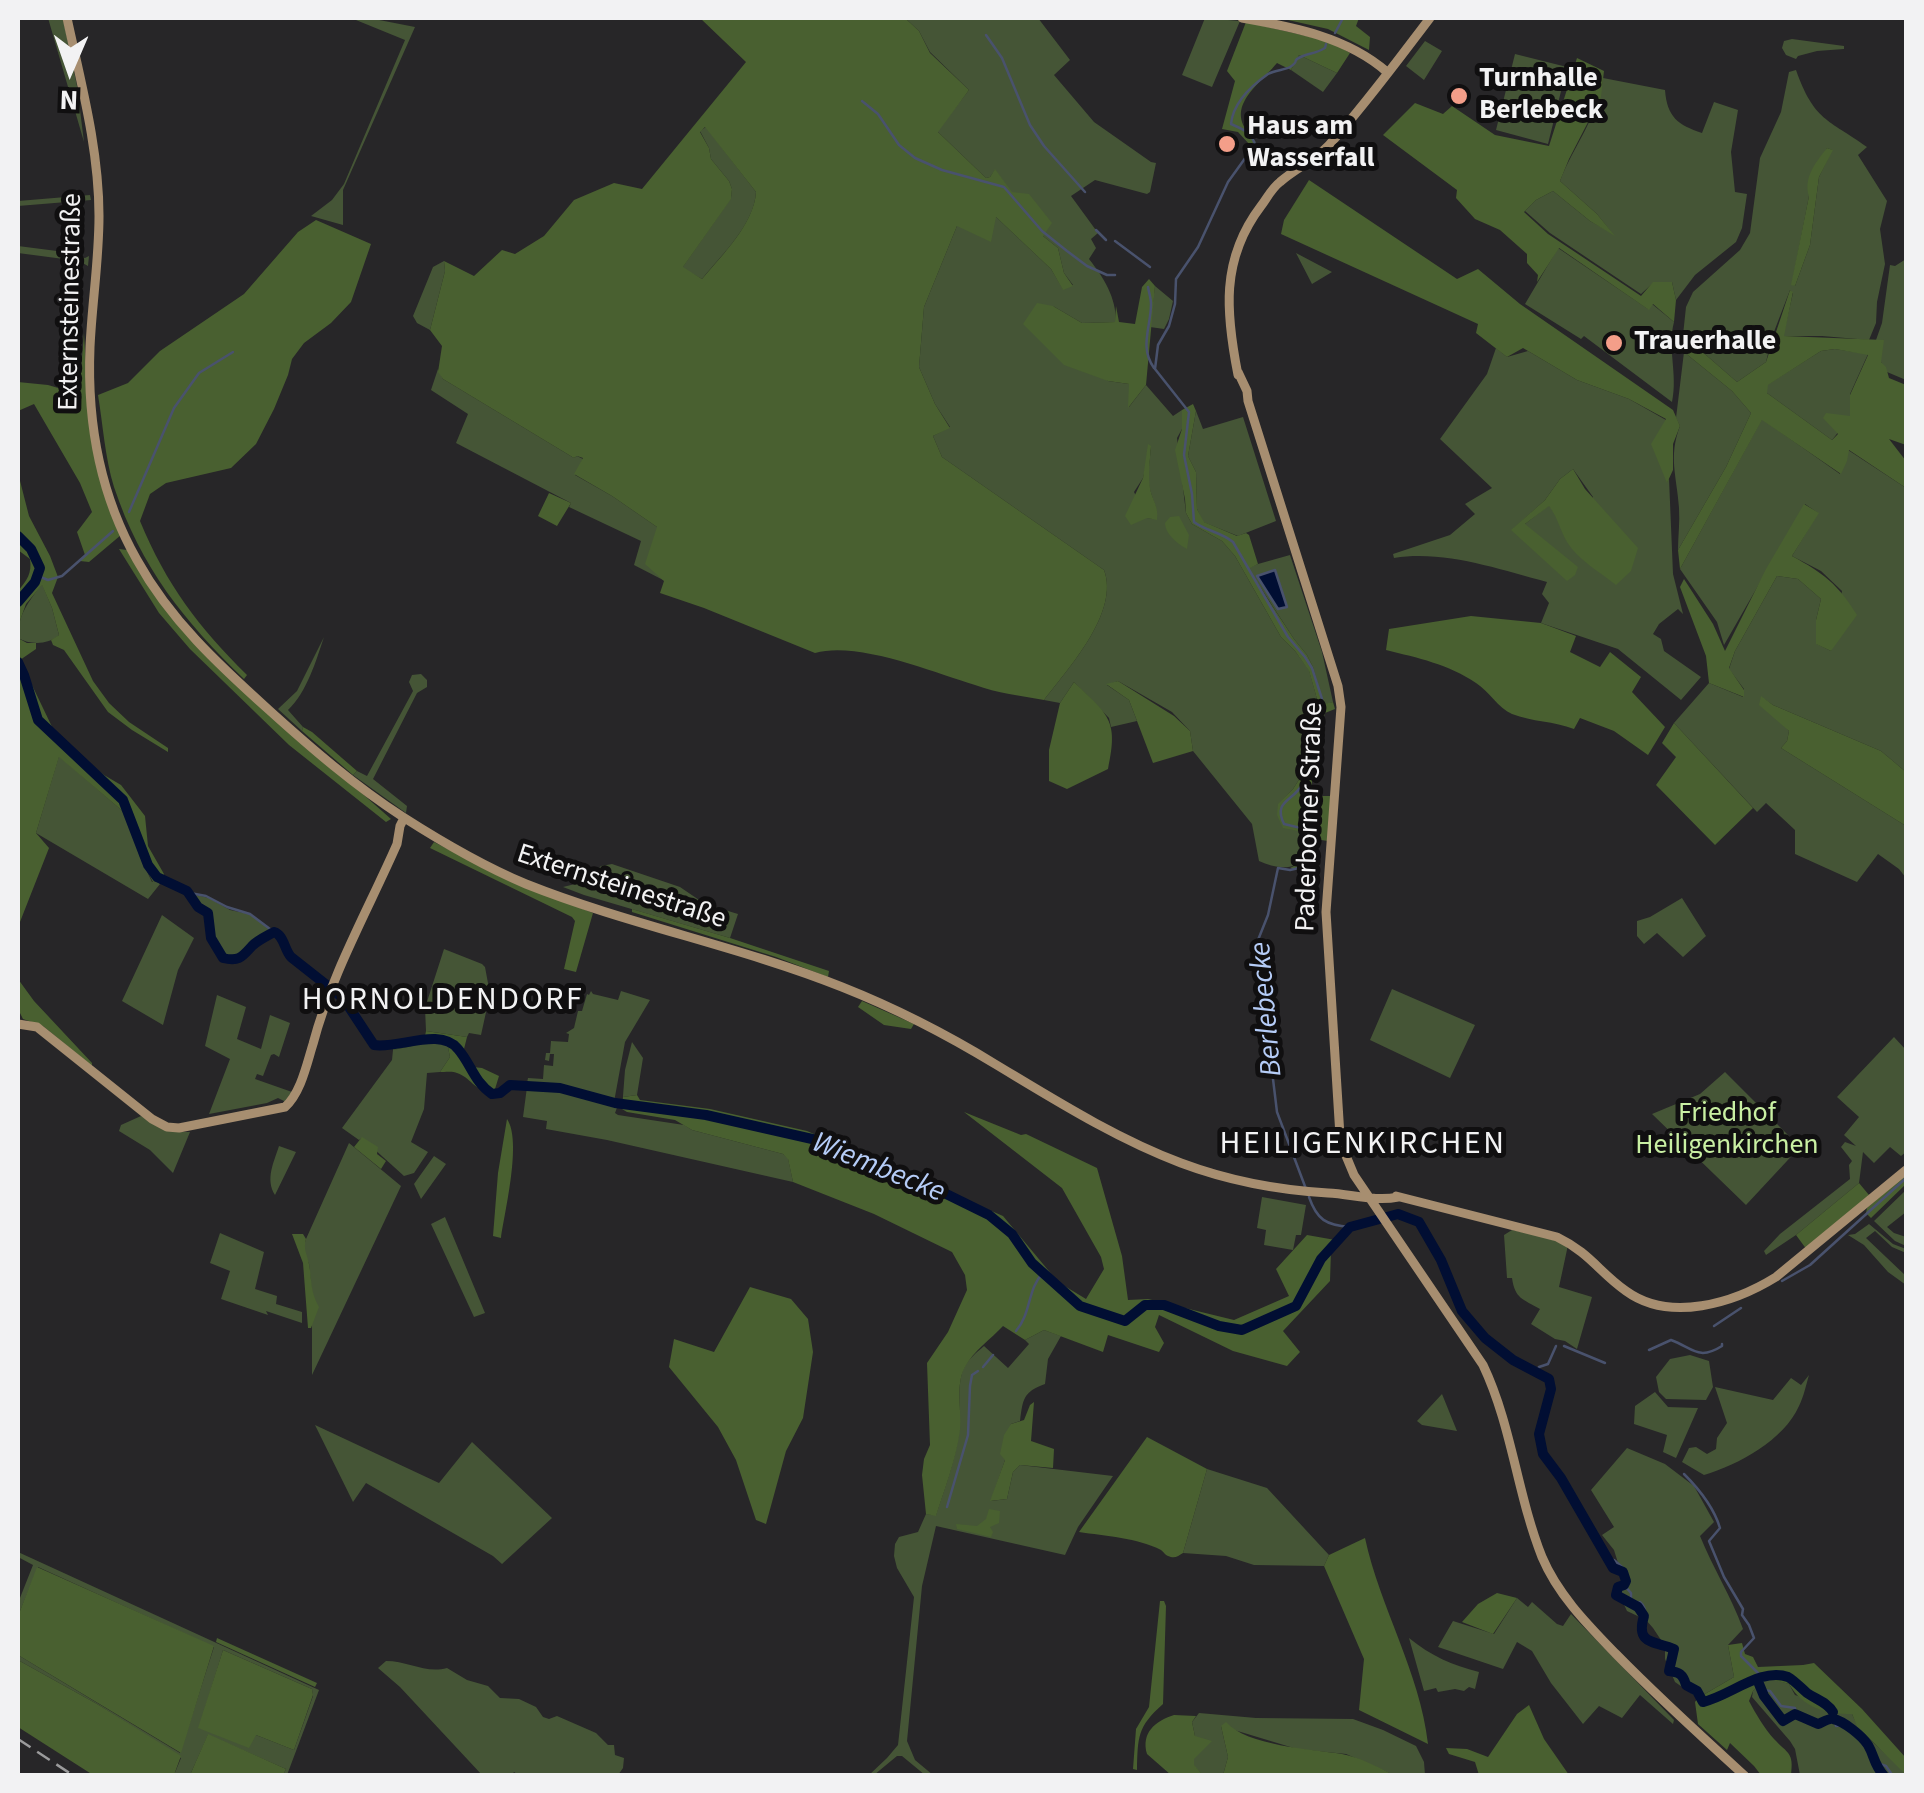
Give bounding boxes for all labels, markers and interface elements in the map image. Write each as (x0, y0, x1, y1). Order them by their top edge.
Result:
north arrow (20, 20, 120, 120)
place label: Turnhalle Berlebeck (1479, 63, 1603, 129)
text: N (59, 80, 79, 120)
marker: Turnhalle Berlebeck (1448, 85, 1470, 107)
place label: Haus am Wasserfall (1247, 111, 1374, 177)
marker: Haus am Wasserfall (1216, 133, 1238, 155)
street label: Externsteinestraße (53, 193, 91, 411)
place label: Trauerhalle (1634, 326, 1776, 360)
marker: Trauerhalle (1603, 332, 1625, 354)
street label: Paderborner Straße (1290, 702, 1332, 932)
street label: Externsteinestraße (512, 838, 730, 938)
water label: Berlebecke (1244, 940, 1292, 1078)
district label: HORNOLDENDORF (302, 983, 584, 1021)
park label: Friedhof Heiligenkirchen (1635, 1098, 1819, 1164)
water label: Wiembecke (806, 1126, 950, 1212)
district label: HEILIGENKIRCHEN (1220, 1127, 1506, 1165)

